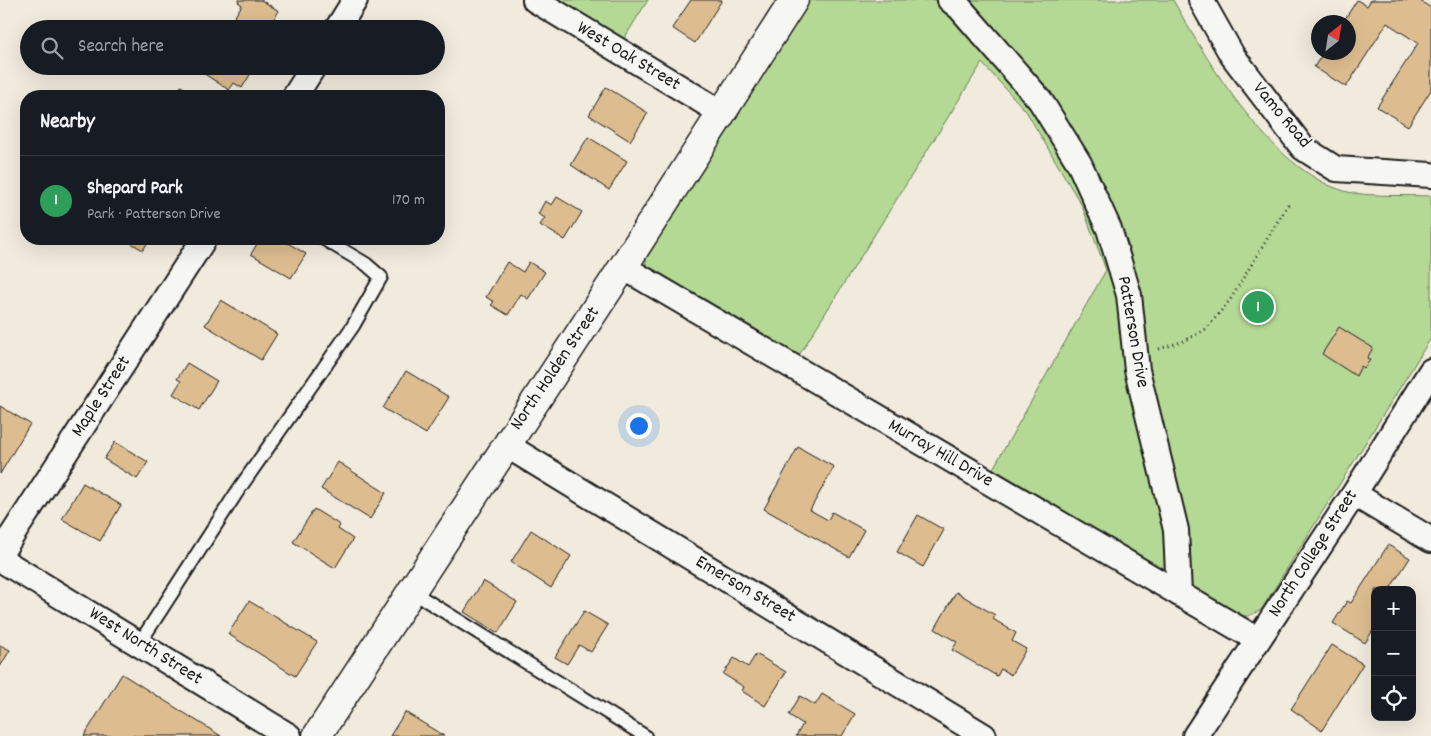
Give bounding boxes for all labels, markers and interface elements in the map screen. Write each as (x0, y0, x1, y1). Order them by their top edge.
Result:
street label: West Oak Street (571, 15, 685, 99)
north arrow (1311, 15, 1356, 60)
search box (20, 20, 445, 75)
icon: search (38, 34, 66, 62)
text: Search here (78, 34, 164, 61)
street label: Vamo Road (1245, 77, 1317, 155)
text: Nearby (40, 108, 95, 138)
text: Shepard Park (87, 176, 183, 203)
text: 1 (54, 189, 58, 212)
text: 170 m (392, 189, 425, 212)
text: Park · Patterson Drive (87, 203, 221, 226)
street label: Patterson Drive (1109, 274, 1155, 390)
pin: 1 (1242, 288, 1274, 326)
street label: North Holden Street (504, 302, 608, 436)
street label: Maple Street (66, 351, 138, 443)
your location (626, 413, 652, 439)
street label: Murray Hill Drive (882, 413, 998, 495)
street label: North College Street (1263, 485, 1365, 623)
street label: Emerson Street (690, 549, 800, 631)
map controls (1371, 586, 1416, 721)
button: + (1371, 586, 1416, 631)
street label: West North Street (83, 601, 207, 693)
button: − (1371, 631, 1416, 676)
button: locate (1371, 676, 1416, 721)

